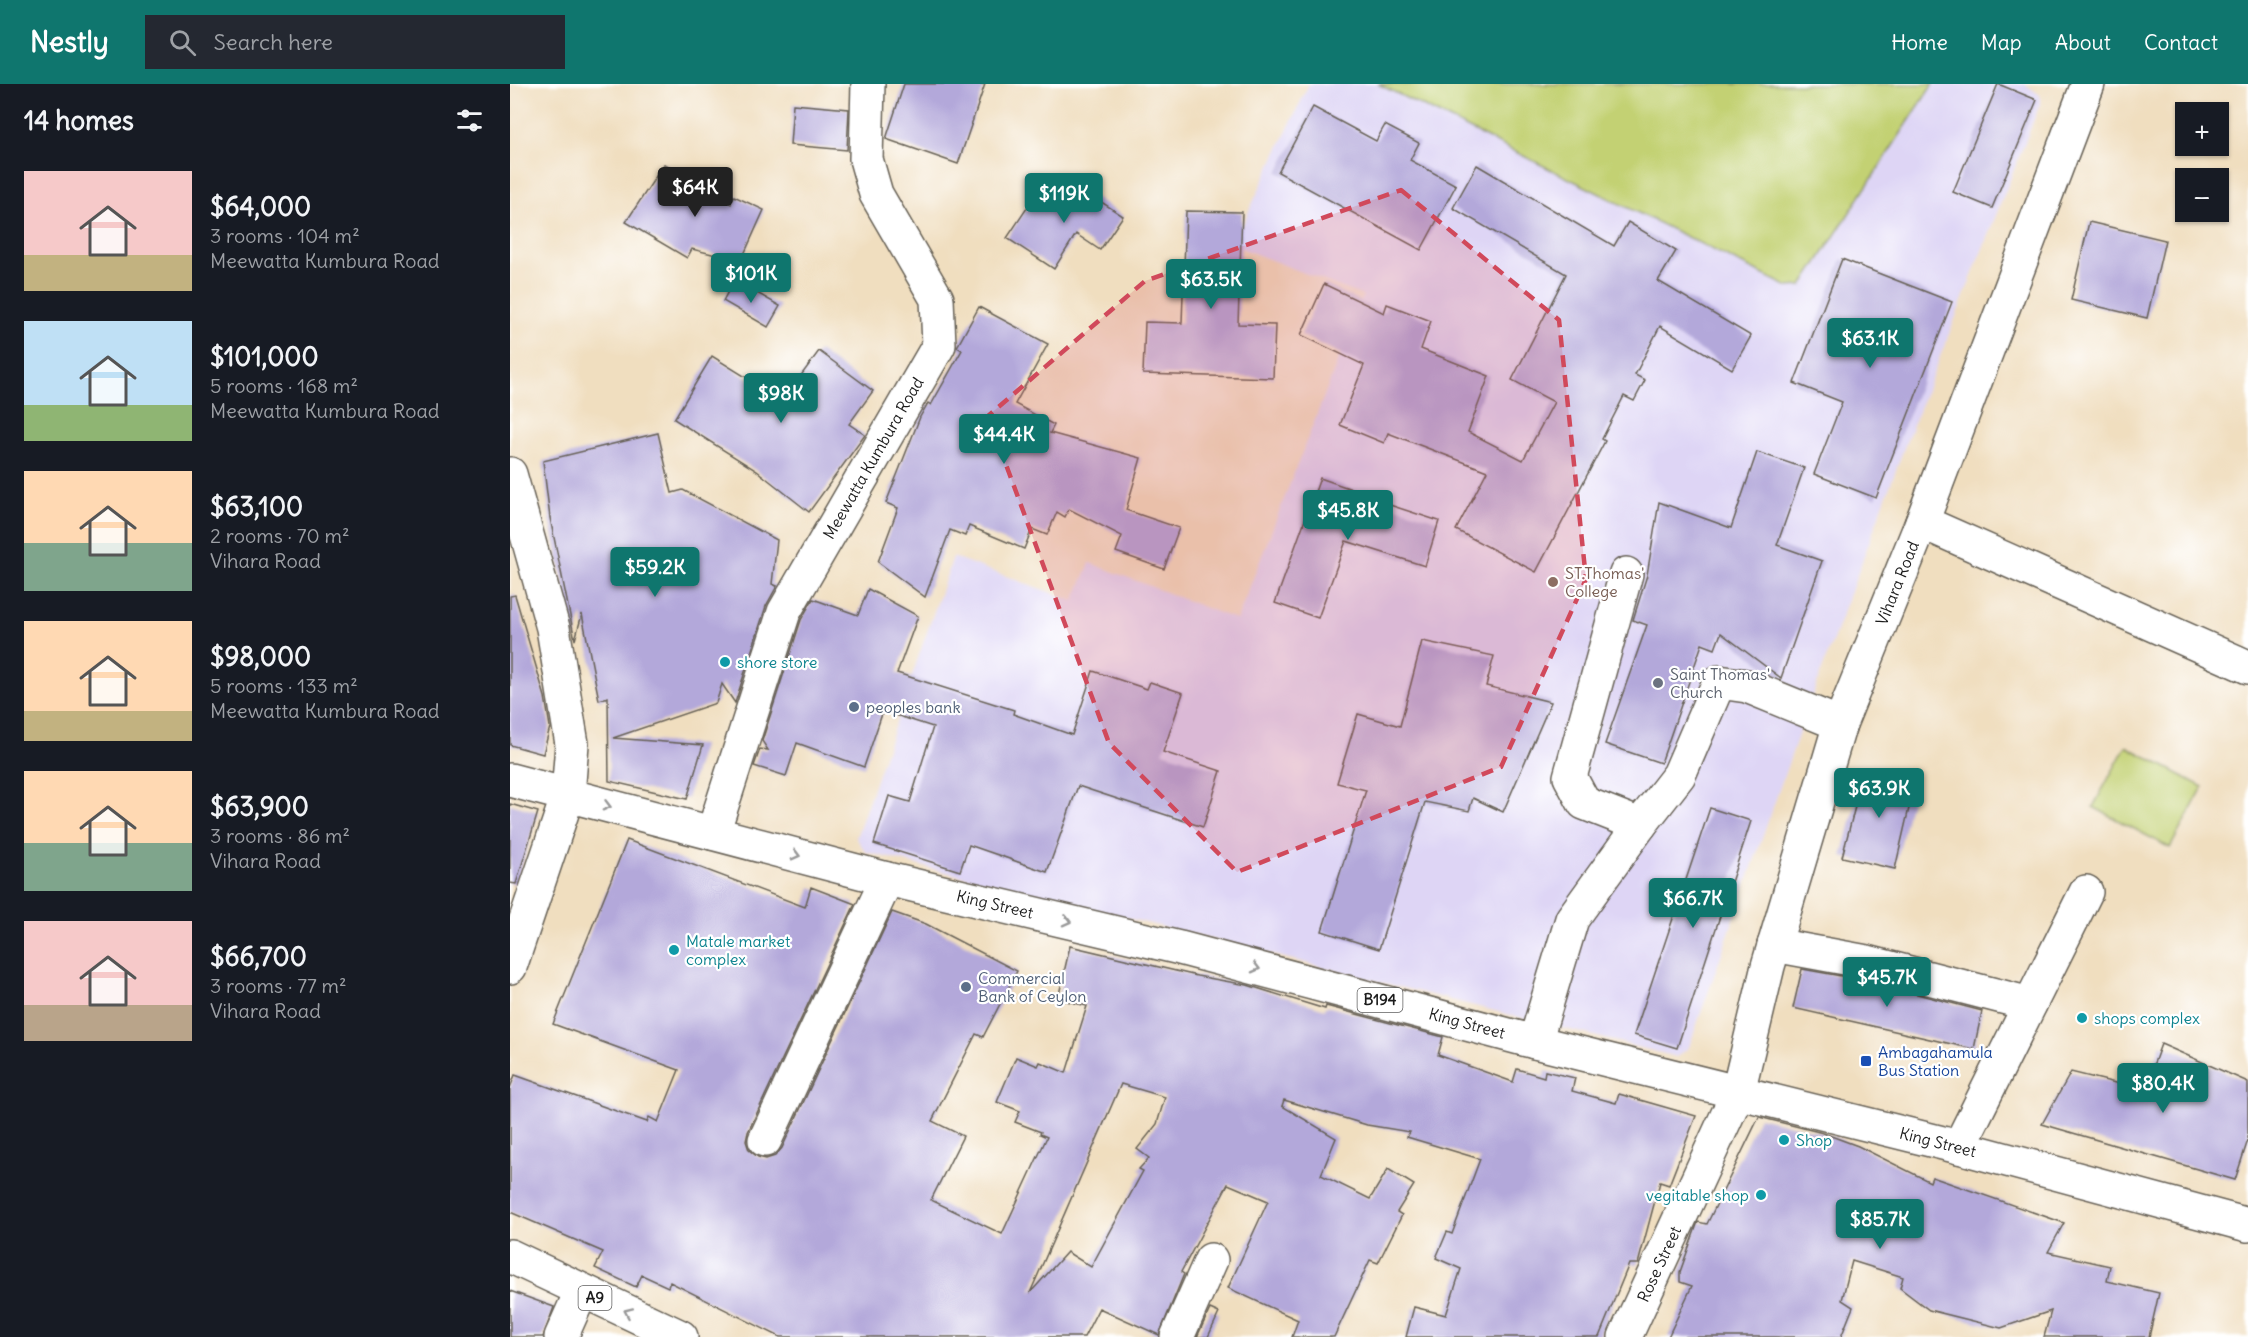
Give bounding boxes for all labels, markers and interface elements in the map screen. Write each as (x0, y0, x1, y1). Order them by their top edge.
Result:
search box (145, 15, 565, 69)
text: Nestly (30, 24, 109, 60)
icon: search (166, 26, 199, 59)
text: Search here (214, 28, 333, 56)
text: Home (1891, 29, 1948, 56)
text: Map (1981, 29, 2022, 56)
text: About (2055, 29, 2111, 56)
text: Contact (2144, 29, 2218, 56)
map controls (2175, 102, 2229, 222)
button: + (2175, 102, 2229, 156)
text: 14 homes (24, 104, 134, 137)
icon: filters (453, 104, 486, 137)
pin: $64K (659, 167, 731, 218)
button: − (2175, 168, 2229, 222)
pin: $119K (1022, 173, 1106, 224)
text: $64K (672, 174, 718, 199)
text: $119K (1039, 180, 1089, 205)
text: $64,000 (210, 190, 311, 223)
icon: home (72, 195, 144, 267)
text: 3 rooms · 104 m² (210, 223, 360, 248)
text: Meewatta Kumbura Road (210, 248, 440, 273)
pin: $101K (709, 253, 793, 304)
pin: $63.5K (1162, 259, 1260, 310)
text: $101K (725, 260, 777, 285)
text: $63.5K (1180, 266, 1242, 291)
pin: $63.1K (1821, 318, 1919, 369)
text: $63.1K (1841, 325, 1899, 350)
text: $101,000 (210, 340, 319, 373)
icon: home (72, 345, 144, 417)
text: 5 rooms · 168 m² (210, 373, 358, 398)
pin: $98K (745, 373, 817, 424)
street label: Meewatta Kumbura Road (818, 373, 928, 543)
text: $98K (758, 380, 804, 405)
text: Meewatta Kumbura Road (210, 398, 440, 423)
pin: $44.4K (955, 414, 1053, 465)
text: $44.4K (973, 421, 1035, 446)
text: $63,100 (210, 490, 303, 523)
pin: $45.8K (1299, 490, 1397, 541)
icon: home (72, 495, 144, 567)
text: $45.8K (1317, 497, 1379, 522)
text: 2 rooms · 70 m² (210, 523, 350, 548)
street label: Vihara Road (1871, 538, 1923, 628)
pin: $59.2K (606, 547, 704, 598)
text: Vihara Road (210, 548, 321, 573)
text: $59.2K (624, 554, 686, 579)
place label: ST.Thomas' College (1565, 563, 1644, 601)
marker: ST.Thomas' College (1546, 575, 1560, 589)
text: $98,000 (210, 640, 311, 673)
icon: home (72, 645, 144, 717)
place label: shore store (737, 652, 817, 672)
marker: shore store (718, 655, 732, 669)
place label: Saint Thomas' Church (1670, 664, 1770, 702)
text: 5 rooms · 133 m² (210, 673, 358, 698)
marker: Saint Thomas' Church (1651, 676, 1665, 690)
place label: peoples bank (866, 697, 961, 717)
text: Meewatta Kumbura Road (210, 698, 440, 723)
marker: peoples bank (847, 700, 861, 714)
pin: $63.9K (1830, 768, 1928, 819)
text: $63.9K (1848, 775, 1910, 800)
text: $63,900 (210, 790, 309, 823)
icon: home (72, 795, 144, 867)
one-way arrow (602, 798, 612, 811)
text: 3 rooms · 86 m² (210, 823, 350, 848)
text: Vihara Road (210, 848, 321, 873)
one-way arrow (790, 848, 801, 860)
pin: $66.7K (1644, 878, 1742, 929)
street label: King Street (955, 885, 1036, 923)
text: $66.7K (1663, 885, 1723, 910)
one-way arrow (1062, 913, 1072, 926)
place label: Matale market complex (686, 931, 791, 969)
text: $66,700 (210, 940, 307, 973)
marker: Matale market complex (667, 943, 681, 957)
icon: home (72, 945, 144, 1017)
pin: $45.7K (1838, 957, 1936, 1008)
one-way arrow (1251, 960, 1261, 973)
text: $45.7K (1857, 964, 1917, 989)
place label: Commercial Bank of Ceylon (978, 968, 1086, 1006)
text: 3 rooms · 77 m² (210, 973, 347, 998)
marker: Commercial Bank of Ceylon (959, 980, 973, 994)
road number: B194 (1358, 988, 1402, 1012)
text: Vihara Road (210, 998, 321, 1023)
street label: King Street (1427, 1003, 1508, 1043)
place label: shops complex (2094, 1008, 2200, 1028)
marker: shops complex (2075, 1011, 2089, 1025)
place label: Ambagahamula Bus Station (1878, 1042, 1993, 1080)
marker: Ambagahamula Bus Station (1859, 1054, 1873, 1068)
pin: $80.4K (2114, 1063, 2212, 1114)
text: $80.4K (2131, 1070, 2195, 1095)
street label: King Street (1898, 1123, 1979, 1161)
place label: Shop (1796, 1130, 1832, 1150)
marker: Shop (1777, 1133, 1791, 1147)
place label: vegitable shop (1646, 1185, 1749, 1205)
marker: vegitable shop (1754, 1188, 1768, 1202)
pin: $85.7K (1831, 1199, 1929, 1250)
text: $85.7K (1850, 1206, 1910, 1231)
street label: Rose Street (1633, 1222, 1686, 1305)
road number: A9 (578, 1286, 611, 1310)
one-way arrow (623, 1307, 634, 1319)

